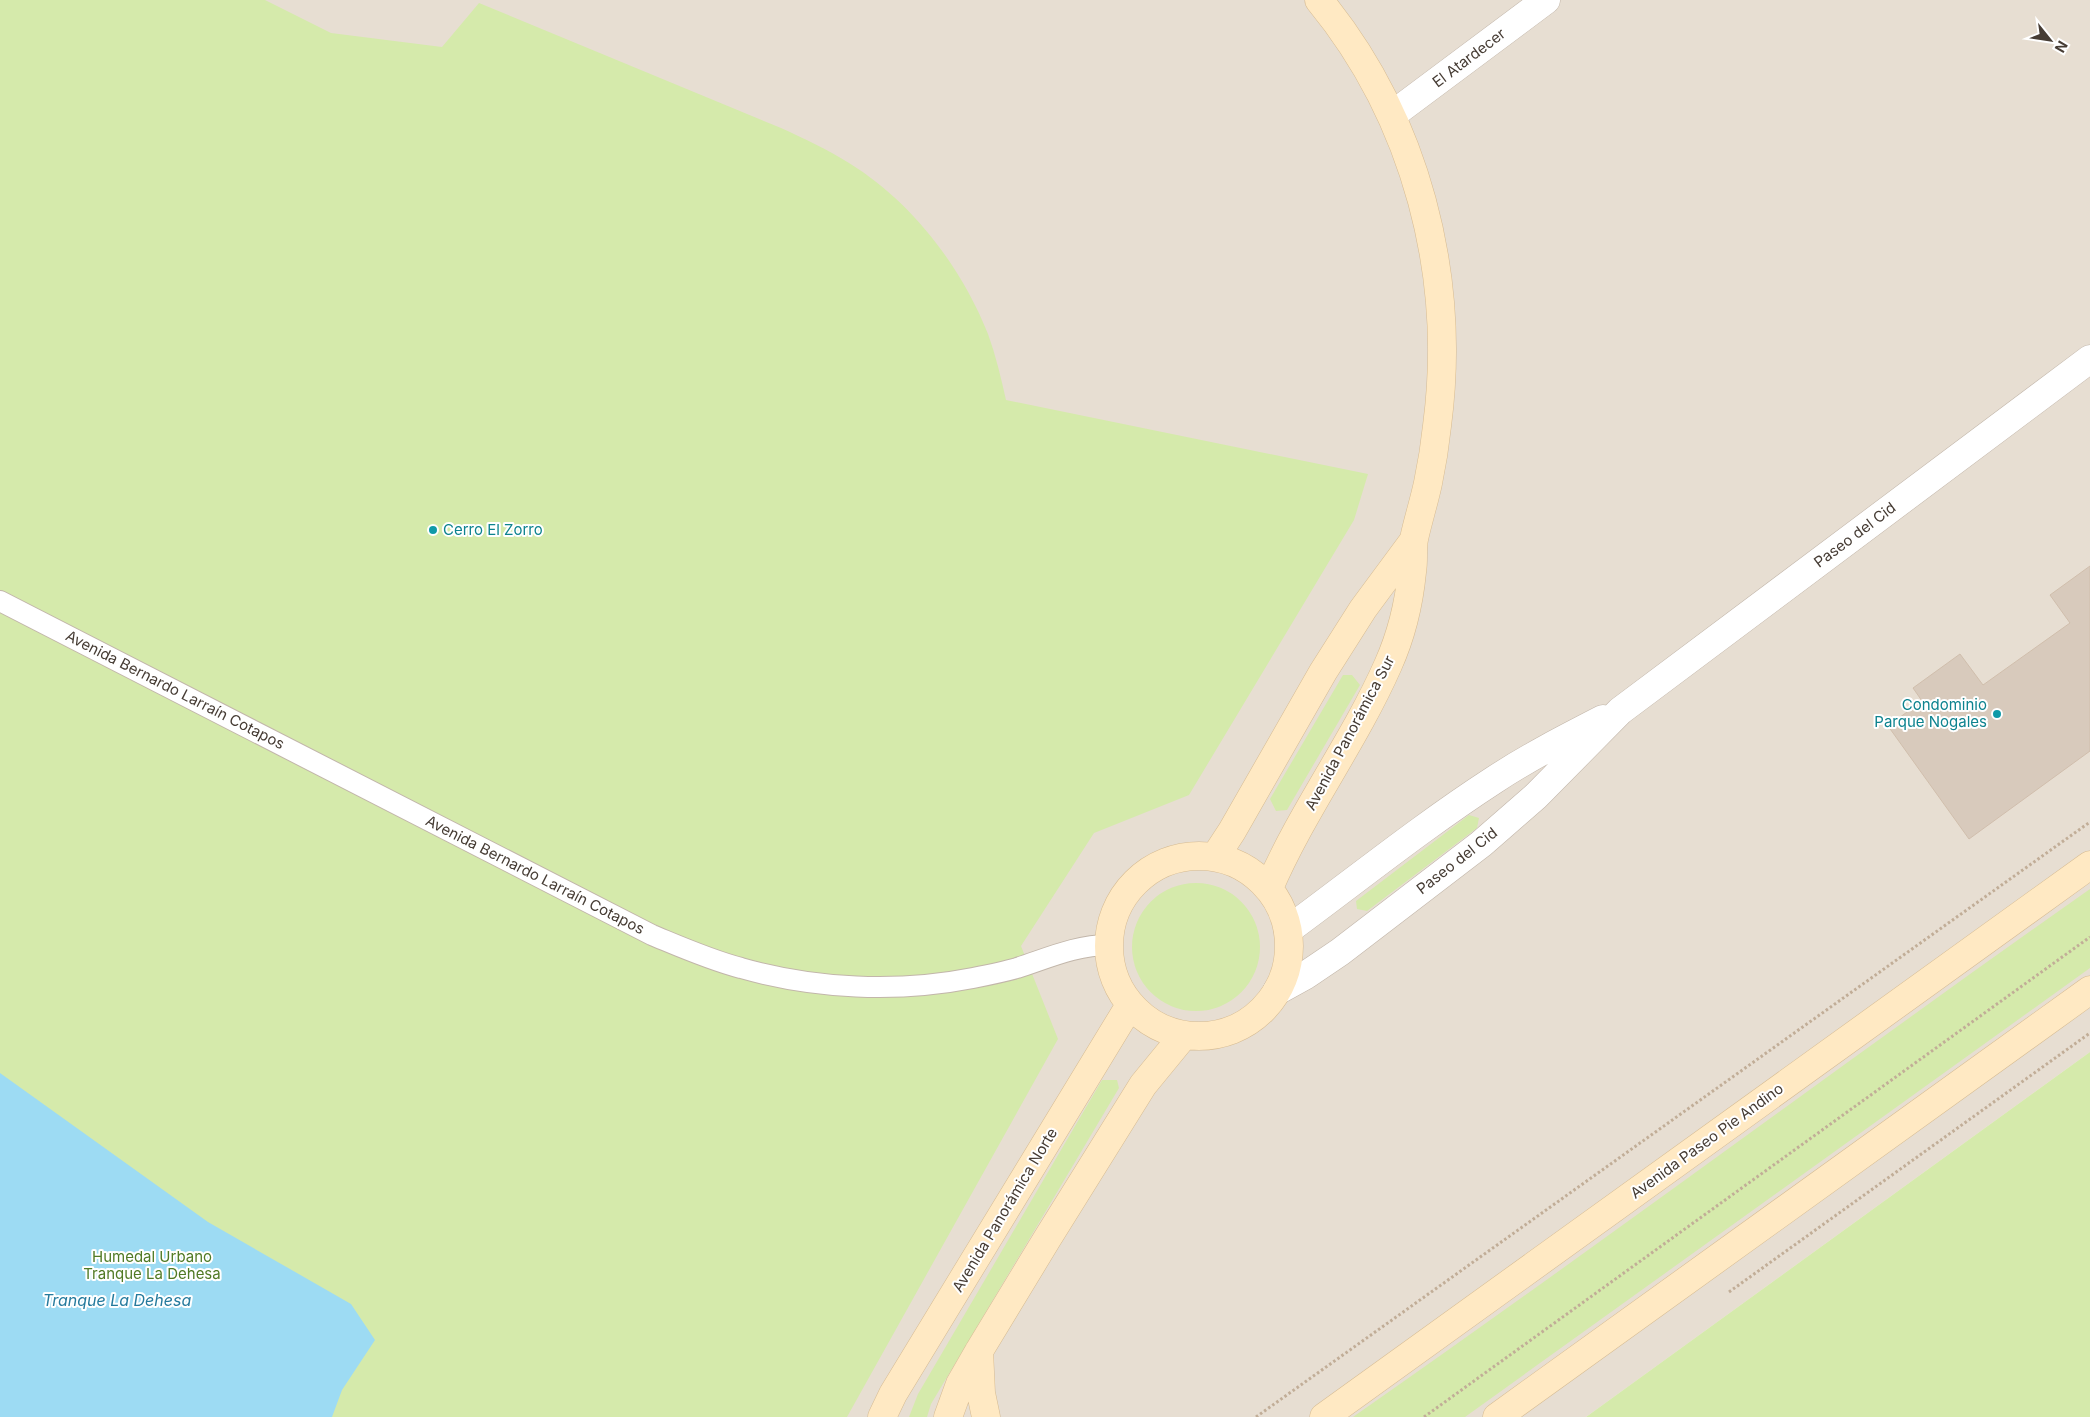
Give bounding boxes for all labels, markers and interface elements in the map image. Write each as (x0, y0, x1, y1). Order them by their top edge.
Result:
north arrow (2025, 15, 2075, 65)
street label: El Atardecer (1428, 24, 1509, 91)
text: N (2052, 38, 2072, 56)
street label: Paseo del Cid (1810, 498, 1899, 572)
place label: Cerro El Zorro (443, 520, 543, 539)
marker: Cerro El Zorro (427, 524, 439, 536)
street label: Avenida Bernardo Larraín Cotapos (63, 626, 288, 753)
street label: Avenida Panorámica Sur (1301, 652, 1399, 813)
place label: Condominio Parque Nogales (1874, 695, 1987, 731)
marker: Condominio Parque Nogales (1991, 708, 2003, 720)
street label: Avenida Bernardo Larraín Cotapos (423, 811, 648, 938)
street label: Paseo del Cid (1412, 823, 1501, 898)
street label: Avenida Paseo Pie Andino (1626, 1079, 1787, 1202)
street label: Avenida Panorámica Norte (948, 1124, 1061, 1295)
park label: Humedal Urbano Tranque La Dehesa (83, 1247, 221, 1283)
water label: Tranque La Dehesa (43, 1290, 191, 1310)

